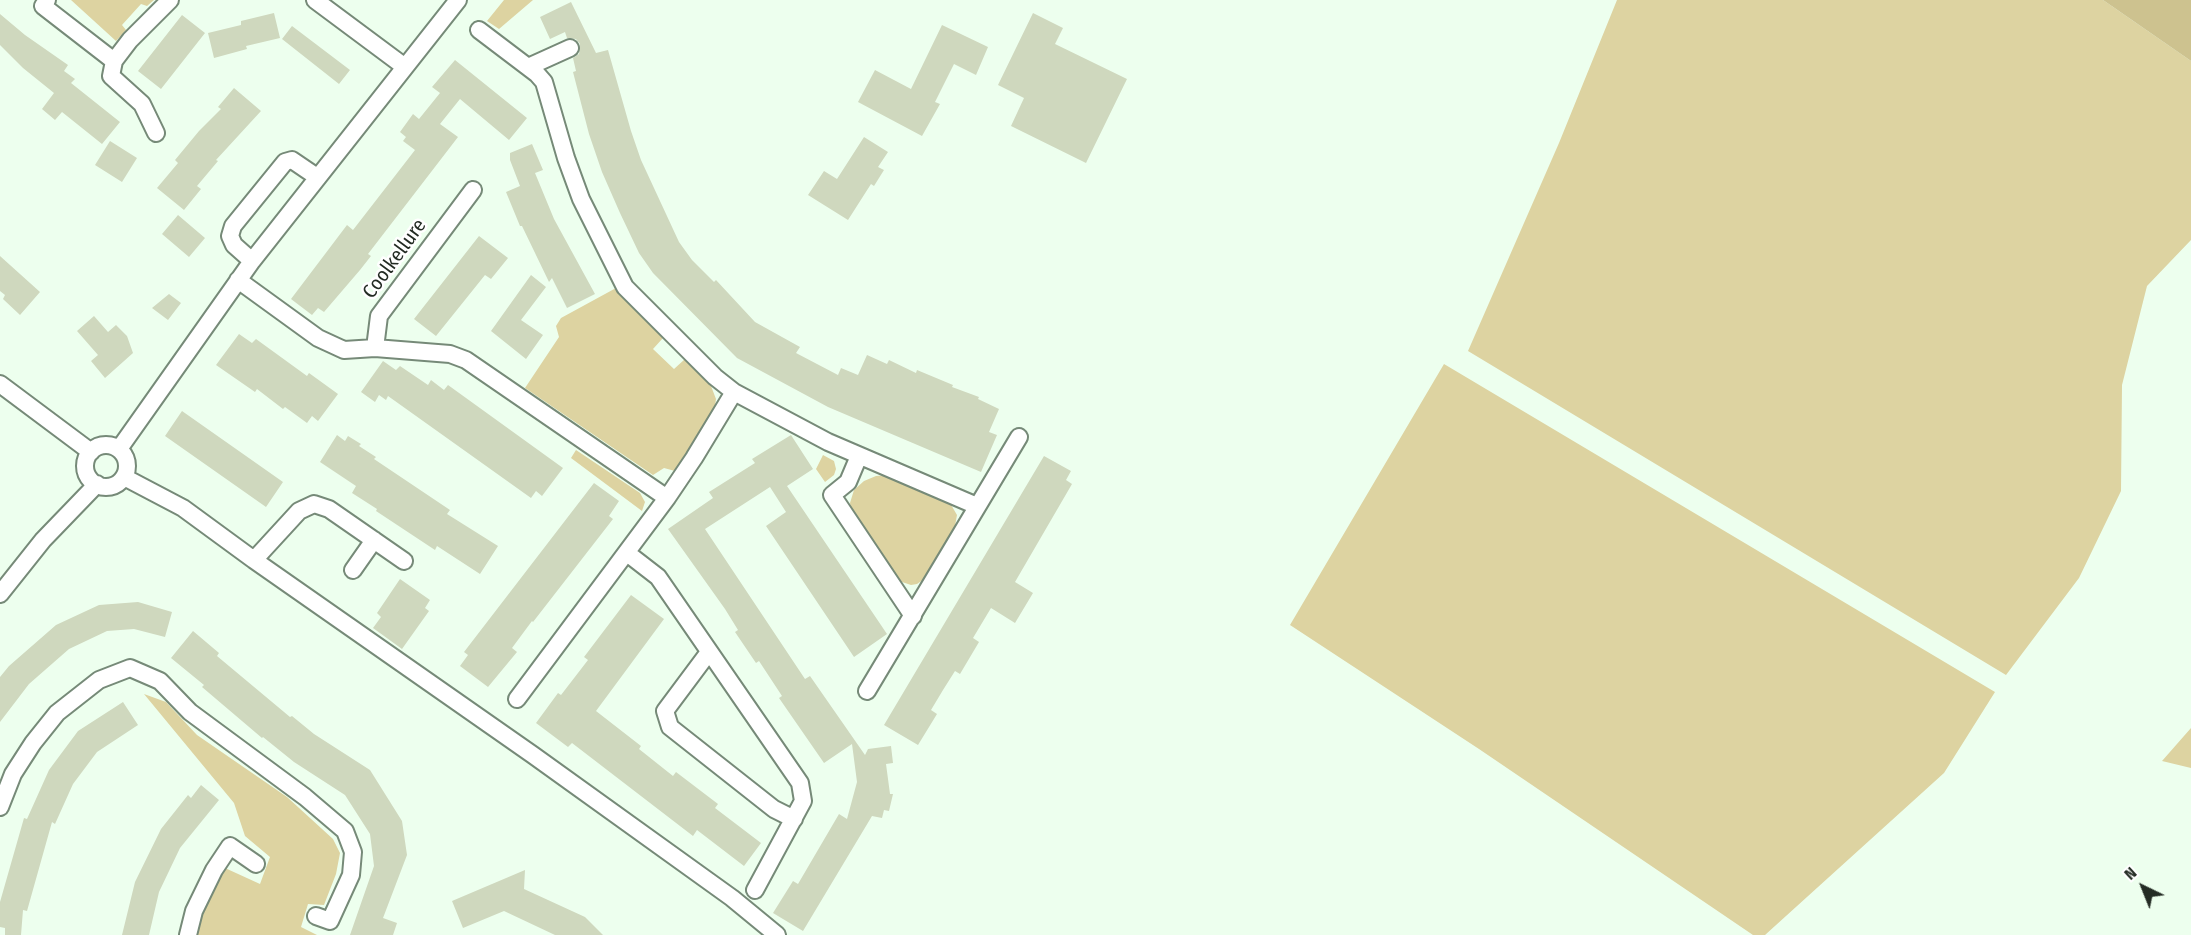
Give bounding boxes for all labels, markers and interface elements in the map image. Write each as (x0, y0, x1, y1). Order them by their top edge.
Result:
street label: Coolkellure (358, 215, 432, 303)
north arrow (2113, 857, 2173, 917)
text: N (2120, 863, 2140, 884)

